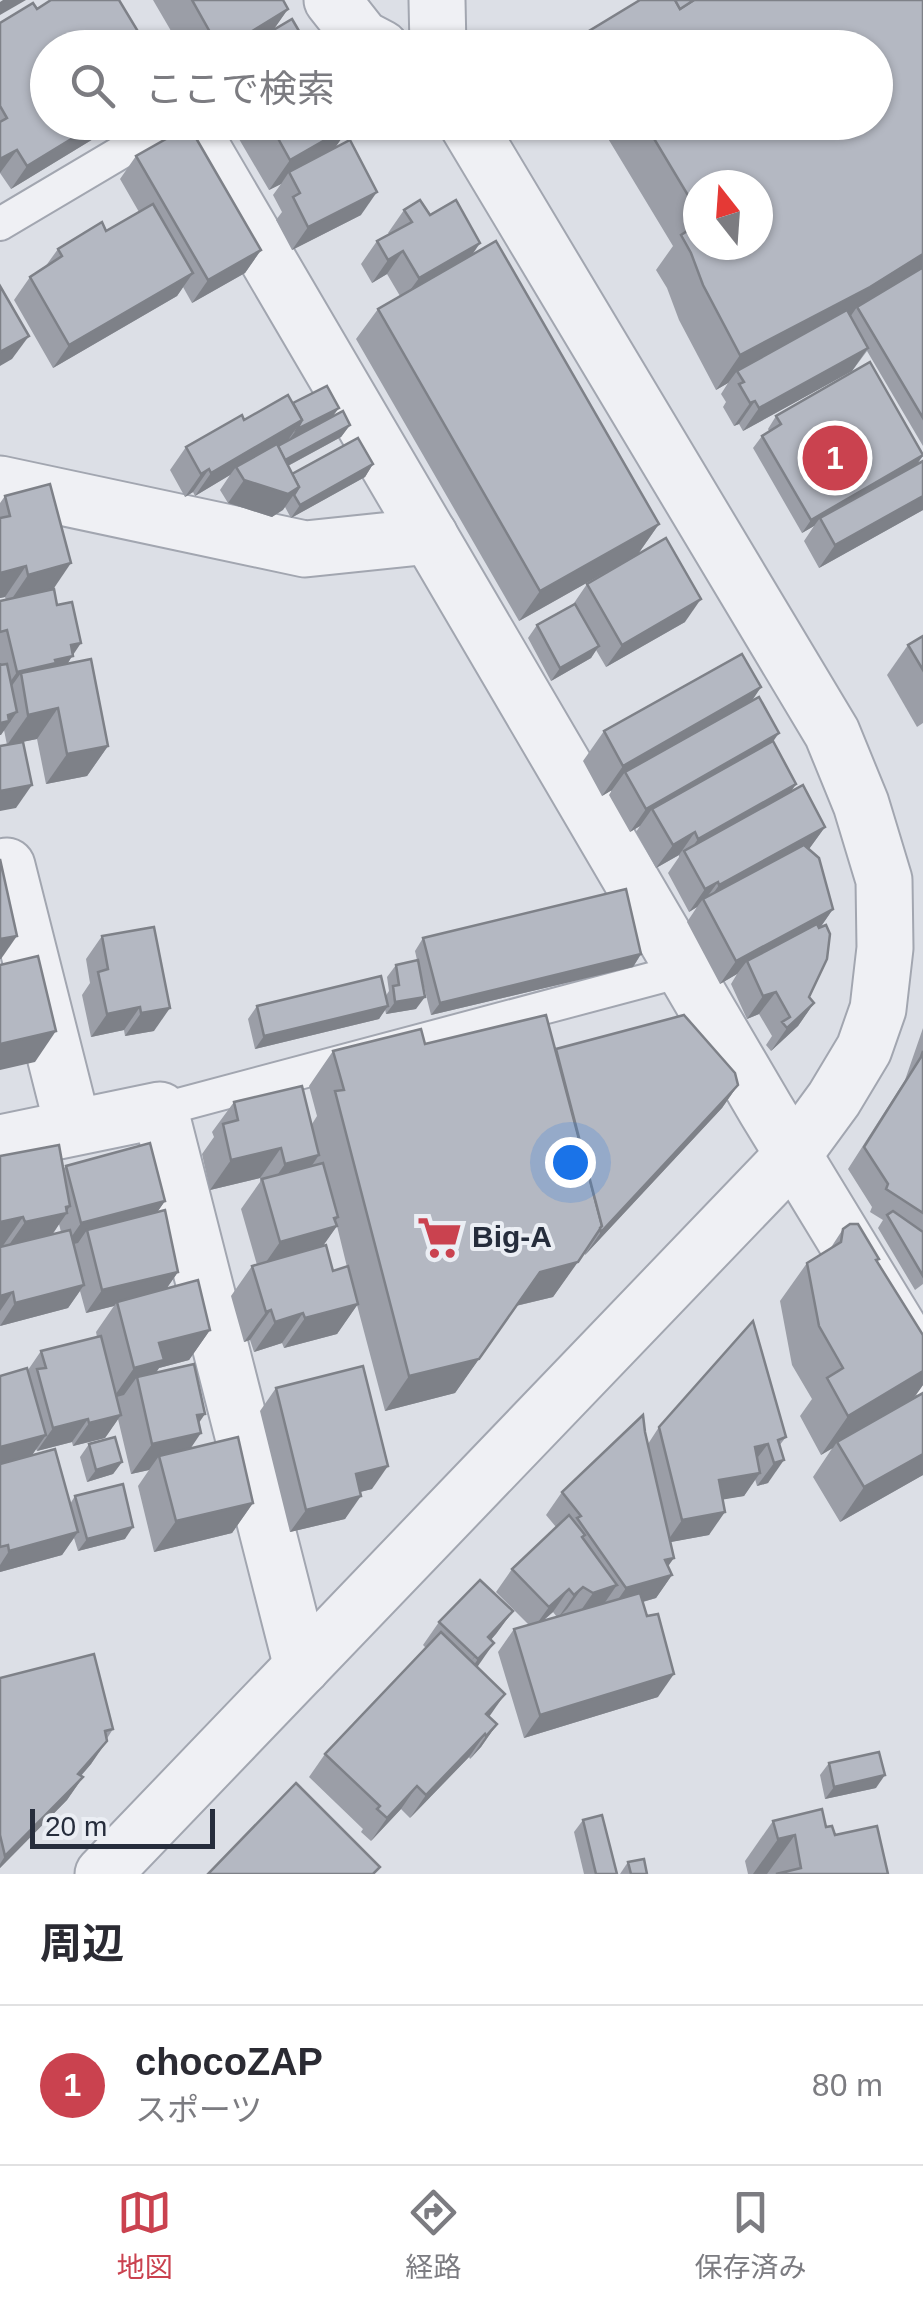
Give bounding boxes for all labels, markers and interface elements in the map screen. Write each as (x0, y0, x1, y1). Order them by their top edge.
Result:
search box (30, 30, 893, 140)
icon: search (65, 58, 120, 113)
text: ここで検索 (145, 68, 335, 110)
north arrow (683, 170, 773, 260)
pin: 1 (802, 420, 868, 496)
your location (545, 1137, 596, 1188)
supermarket icon: Big-A (415, 1213, 463, 1261)
place label: Big-A (472, 1220, 552, 1253)
scale bar (30, 1804, 215, 1848)
text: 20 m (45, 1811, 107, 1842)
text: 周辺 (40, 1920, 124, 1967)
text: chocoZAP (135, 2041, 323, 2083)
text: 1 (64, 2067, 81, 2103)
text: 80 m (812, 2067, 883, 2103)
text: スポーツ (135, 2092, 262, 2128)
tab: 地図 (116, 2185, 173, 2285)
tab: 経路 (405, 2185, 462, 2285)
tab: 保存済み (694, 2185, 807, 2285)

